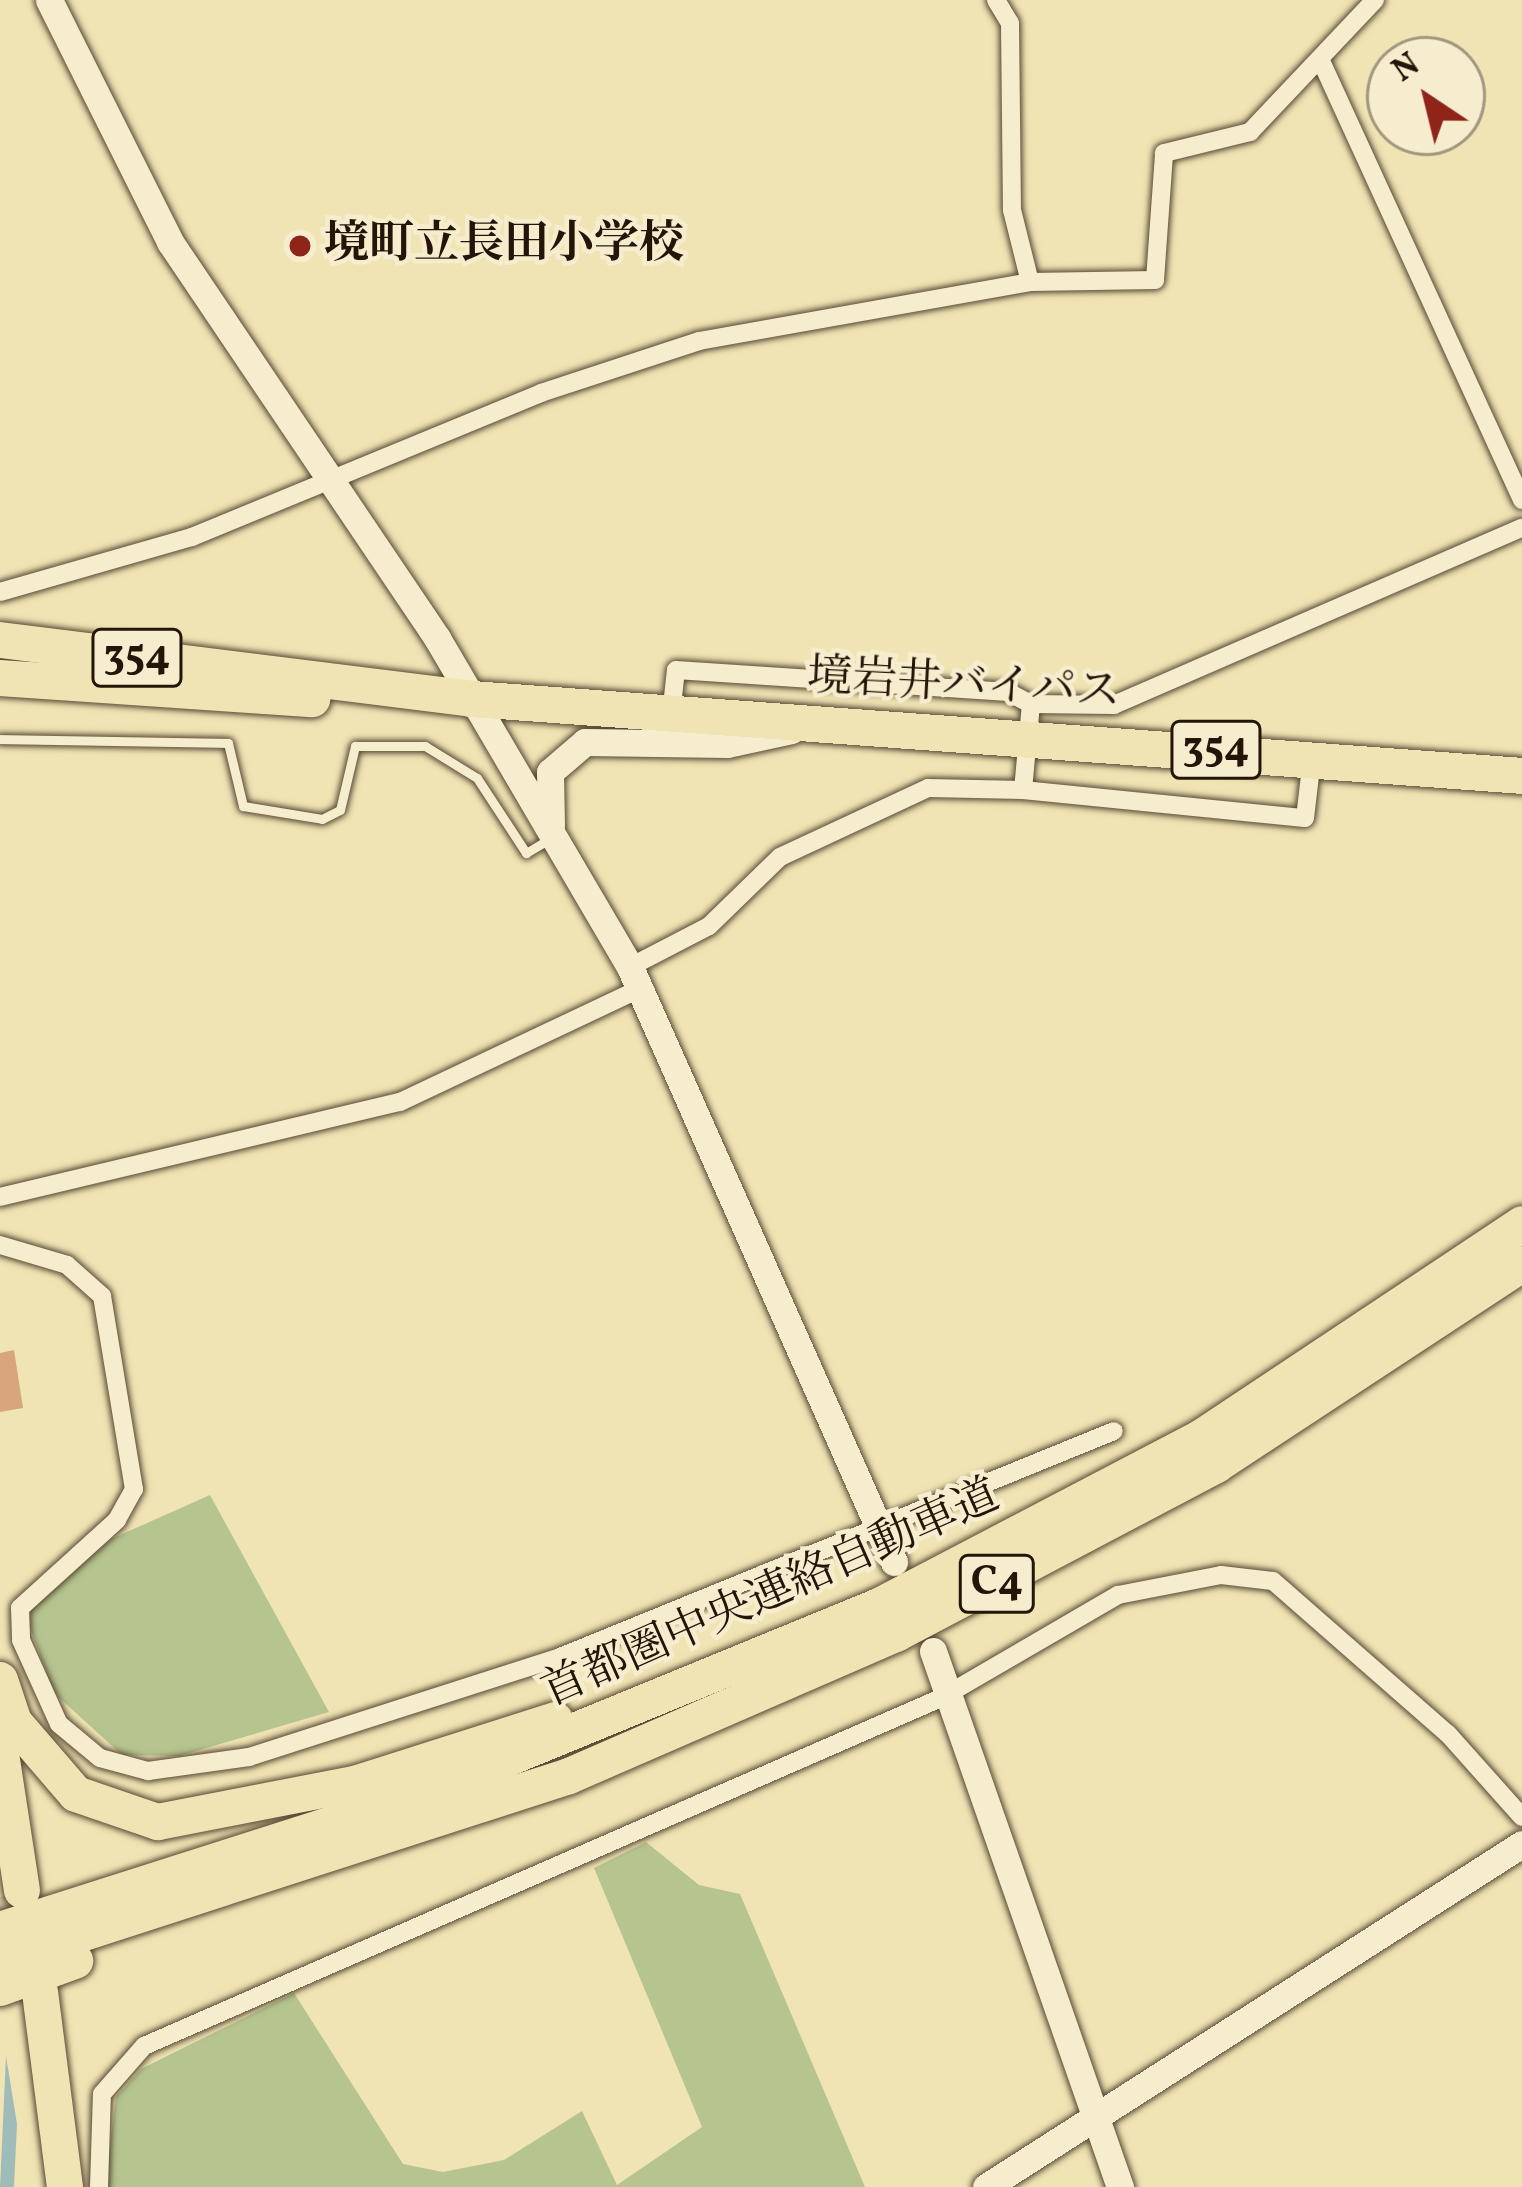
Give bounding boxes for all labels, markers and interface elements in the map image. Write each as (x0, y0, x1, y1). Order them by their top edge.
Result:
north arrow (1366, 36, 1486, 156)
text: N (1384, 43, 1430, 95)
place label: 境町立長田小学校 (324, 219, 684, 273)
marker: 境町立長田小学校 (287, 233, 313, 259)
road number: 354 (89, 622, 185, 694)
street label: 境岩井バイパス (805, 651, 1123, 721)
road number: 354 (1168, 714, 1264, 786)
street label: 首都圏中央連絡自動車道 (534, 1470, 1008, 1720)
road number: C4 (958, 1548, 1036, 1620)

